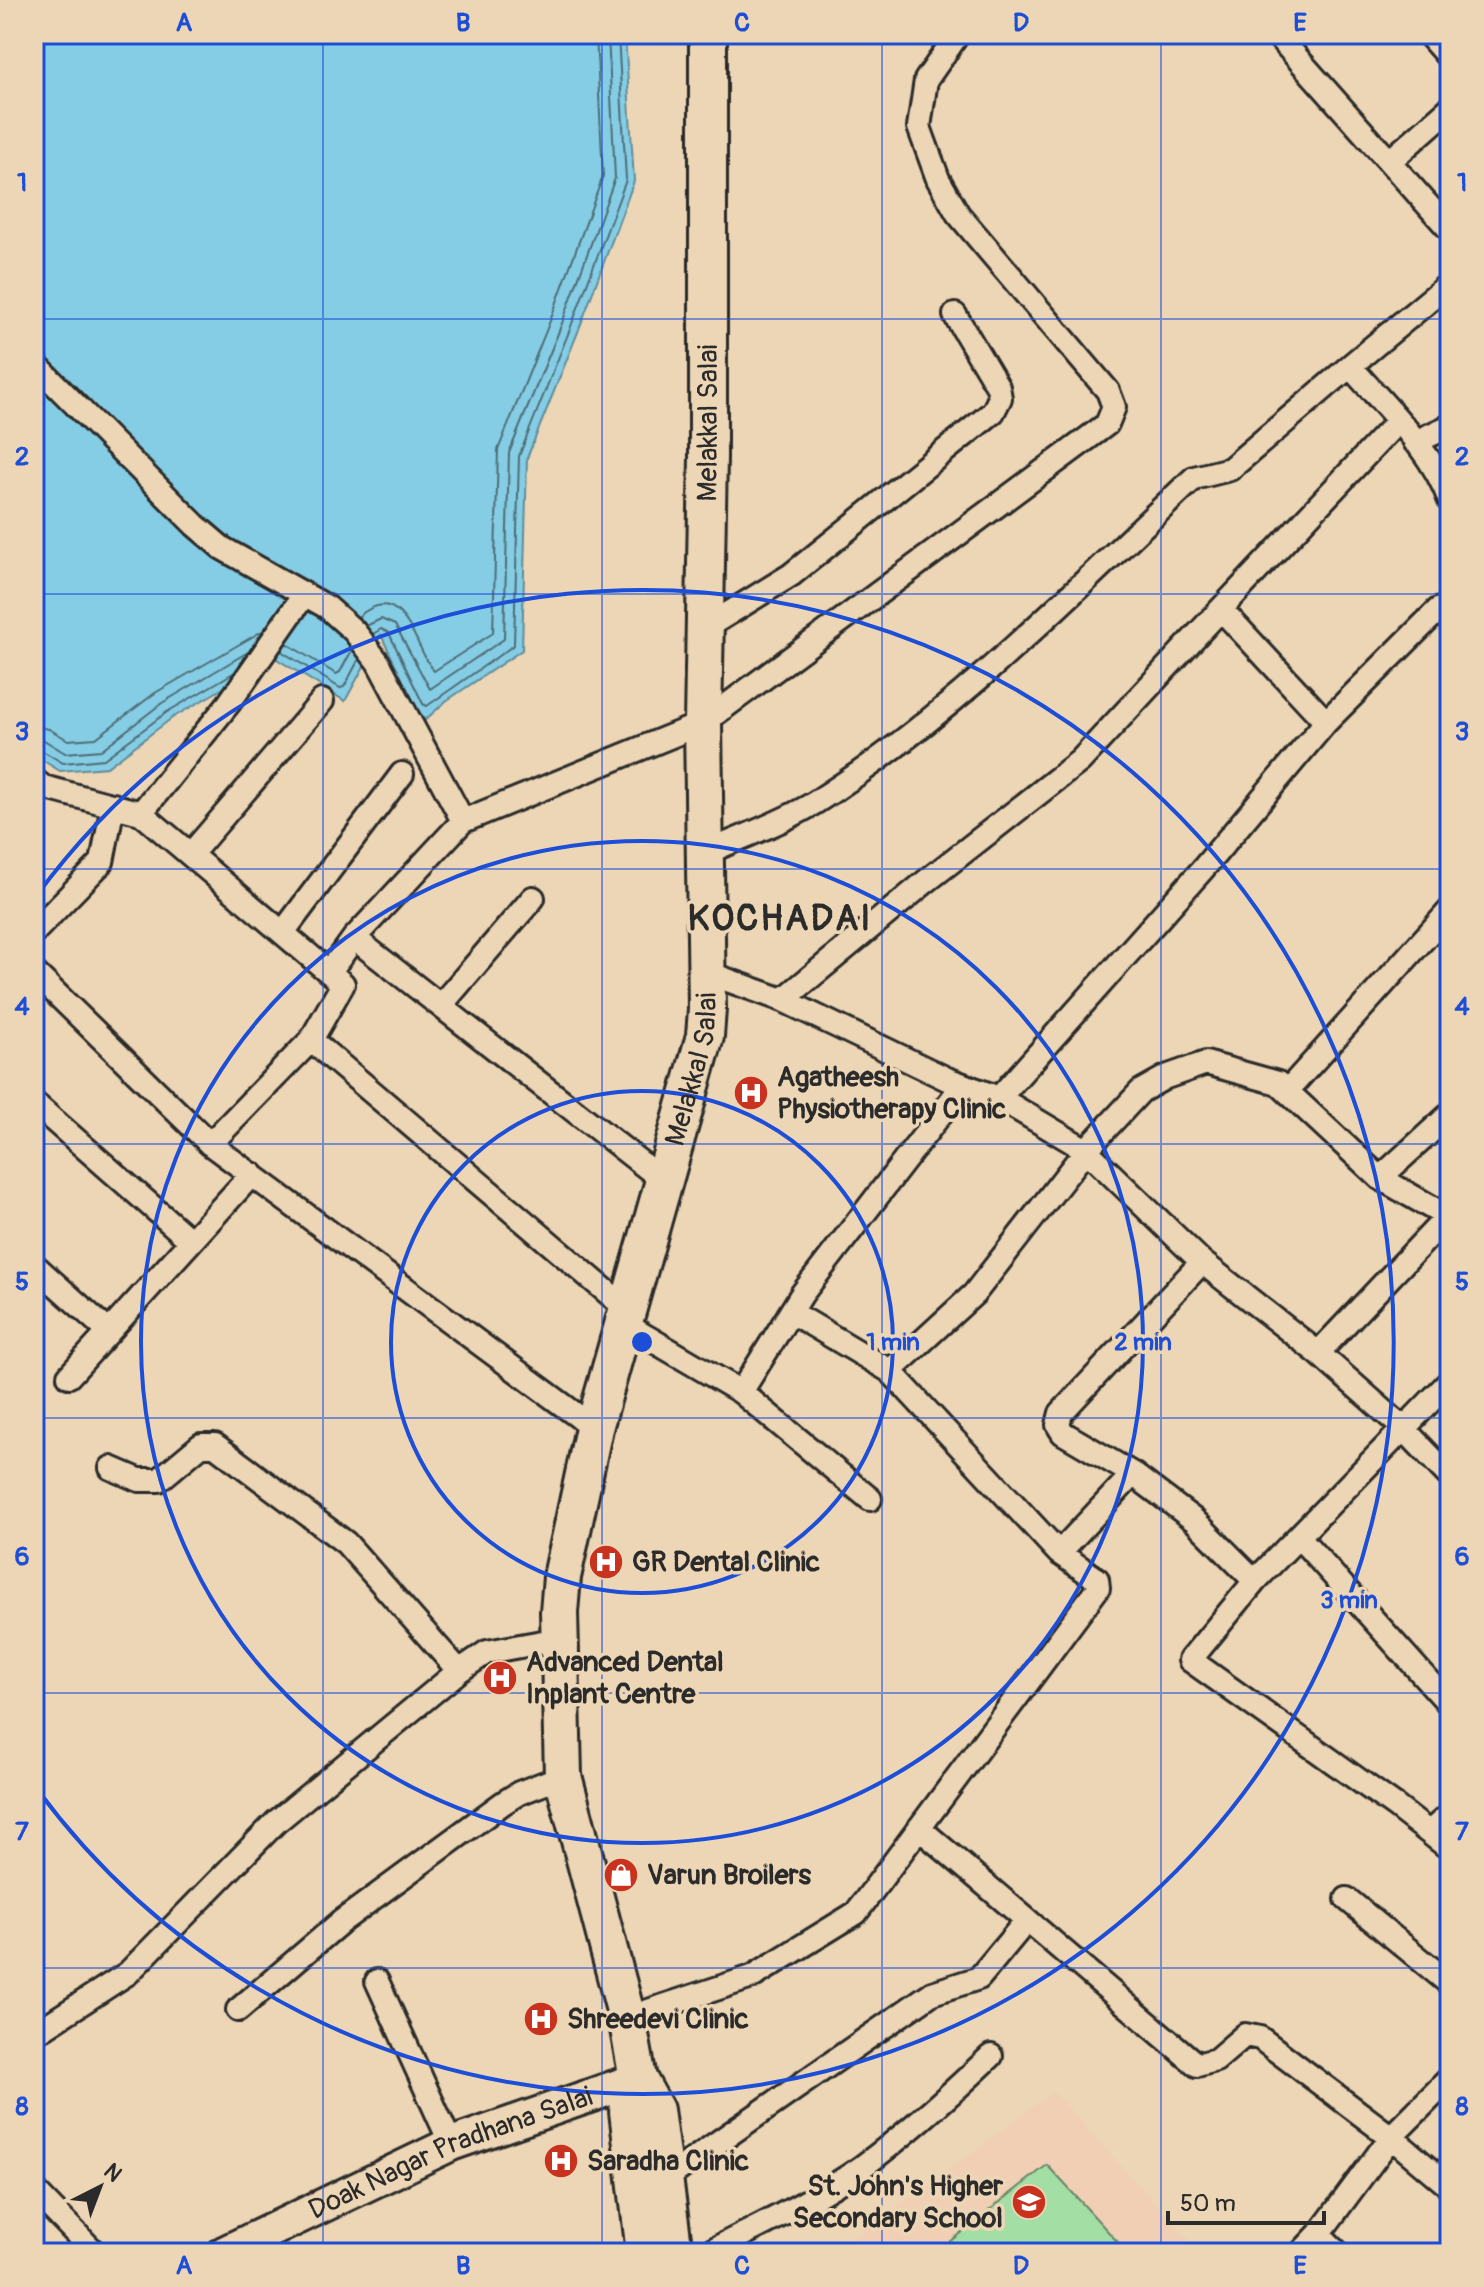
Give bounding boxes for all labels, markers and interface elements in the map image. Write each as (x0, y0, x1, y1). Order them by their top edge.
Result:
text: A (176, 7, 193, 39)
text: B (456, 7, 470, 39)
text: C (734, 7, 750, 39)
text: D (1013, 7, 1029, 39)
text: E (1293, 7, 1307, 39)
text: 1 (17, 167, 27, 199)
text: 1 (1457, 167, 1467, 199)
street label: Melakkal Salai (690, 345, 726, 502)
text: 2 (15, 441, 29, 473)
text: 2 (1455, 441, 1469, 473)
text: 3 (15, 716, 29, 748)
text: 3 (1455, 716, 1469, 748)
district label: KOCHADAI (687, 896, 873, 941)
text: 4 (14, 991, 30, 1023)
text: 4 (1454, 991, 1470, 1023)
street label: Melakkal Salai (657, 992, 725, 1150)
place label: Agatheesh Physiotherapy Clinic (777, 1060, 1006, 1127)
hospital icon: Agatheesh Physiotherapy Clinic (732, 1074, 770, 1112)
text: 5 (15, 1266, 29, 1298)
text: 5 (1455, 1266, 1469, 1298)
centre of rings (628, 1328, 656, 1356)
text: 1 min (866, 1328, 920, 1357)
text: 2 min (1114, 1328, 1172, 1357)
text: 6 (14, 1541, 30, 1573)
text: 6 (1454, 1541, 1470, 1573)
hospital icon: GR Dental Clinic (587, 1543, 625, 1581)
place label: GR Dental Clinic (632, 1545, 820, 1580)
text: 3 min (1320, 1586, 1378, 1615)
place label: Advanced Dental Inplant Centre (526, 1645, 724, 1712)
hospital icon: Advanced Dental Inplant Centre (481, 1659, 519, 1697)
text: 7 (15, 1816, 29, 1848)
text: 7 (1455, 1816, 1469, 1848)
shop icon: Varun Broilers (602, 1856, 640, 1894)
place label: Varun Broilers (647, 1858, 812, 1893)
hospital icon: Shreedevi Clinic (522, 2000, 560, 2038)
place label: Shreedevi Clinic (567, 2002, 749, 2037)
street label: Doak Nagar Pradhana Salai (303, 2079, 597, 2227)
text: 8 (15, 2091, 29, 2123)
text: 8 (1455, 2091, 1469, 2123)
hospital icon: Saradha Clinic (542, 2142, 580, 2180)
place label: Saradha Clinic (587, 2144, 749, 2179)
north arrow (60, 2147, 140, 2227)
text: N (98, 2157, 128, 2188)
place label: St. John's Higher Secondary School (793, 2169, 1004, 2236)
scale bar (1168, 2175, 1324, 2225)
school or university icon: St. John's Higher Secondary School (1010, 2183, 1048, 2221)
text: 50 m (1180, 2189, 1236, 2218)
text: A (176, 2250, 193, 2282)
text: B (456, 2250, 470, 2282)
text: C (734, 2250, 750, 2282)
text: D (1013, 2250, 1029, 2282)
text: E (1293, 2250, 1307, 2282)

